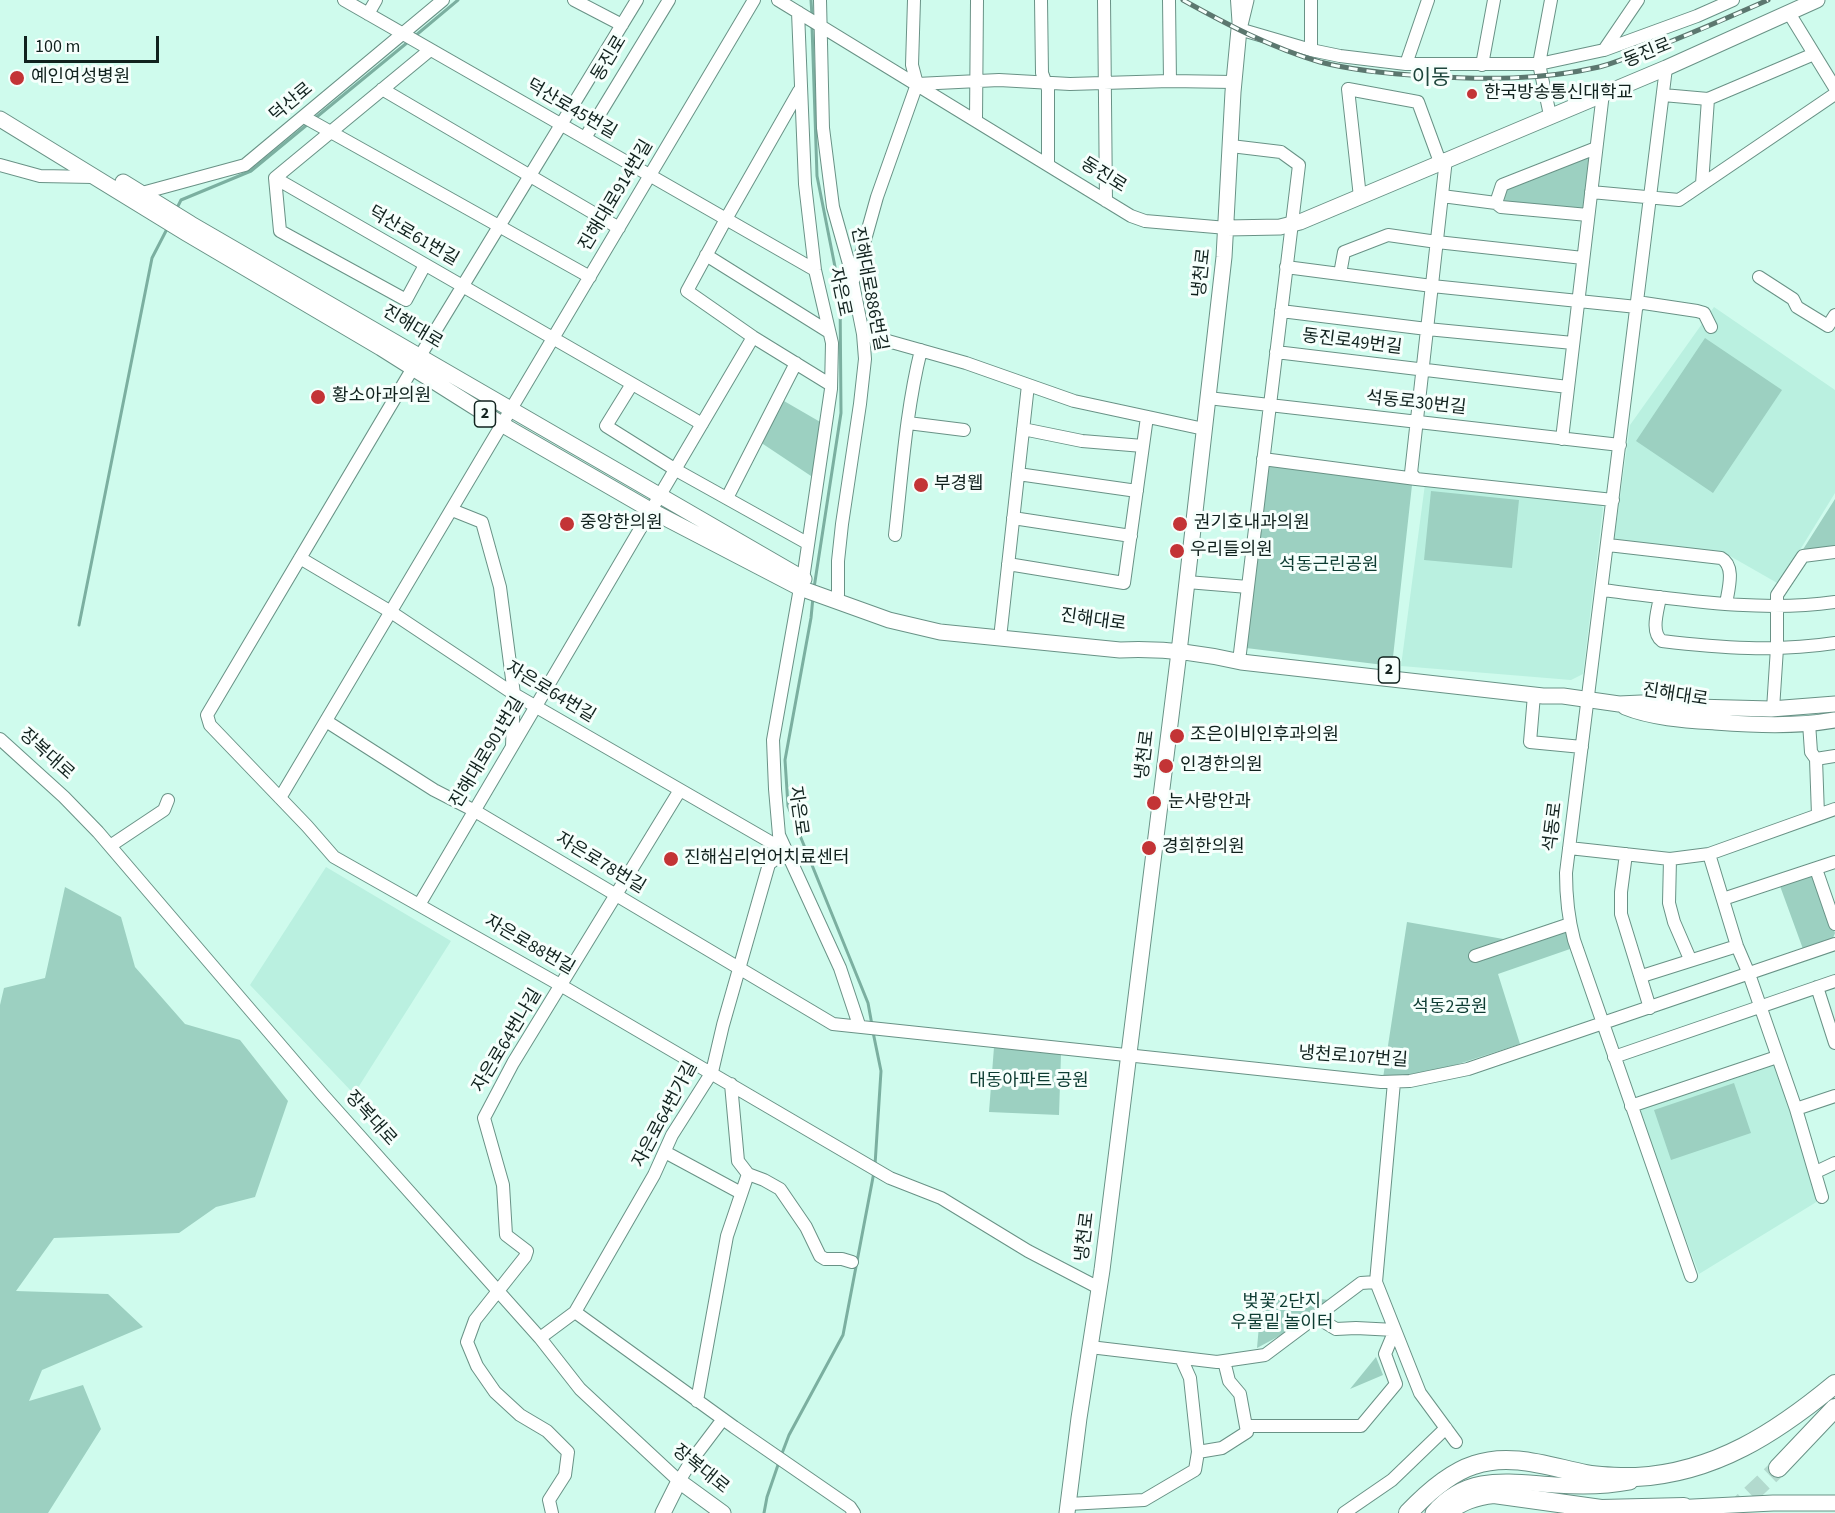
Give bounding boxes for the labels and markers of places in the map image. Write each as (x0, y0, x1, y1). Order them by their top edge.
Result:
place label: 예인여성병원 (31, 67, 130, 89)
marker: 예인여성병원 (8, 69, 26, 87)
place label: 한국방송통신대학교 (1484, 83, 1633, 105)
marker: 한국방송통신대학교 (1465, 87, 1479, 101)
place label: 황소아과의원 (332, 386, 431, 408)
marker: 황소아과의원 (309, 388, 327, 406)
place label: 부경웹 (934, 474, 984, 496)
marker: 부경웹 (912, 476, 930, 494)
place label: 중앙한의원 (580, 513, 663, 535)
place label: 권기호내과의원 (1194, 513, 1310, 535)
marker: 중앙한의원 (558, 515, 576, 533)
marker: 권기호내과의원 (1171, 515, 1189, 533)
place label: 우리들의원 (1190, 540, 1273, 562)
marker: 우리들의원 (1168, 542, 1186, 560)
place label: 조은이비인후과의원 (1190, 725, 1339, 747)
marker: 조은이비인후과의원 (1168, 727, 1186, 745)
place label: 인경한의원 (1180, 755, 1263, 777)
marker: 인경한의원 (1157, 757, 1175, 775)
place label: 눈사랑안과 (1168, 792, 1251, 814)
marker: 눈사랑안과 (1145, 794, 1163, 812)
place label: 경희한의원 (1162, 837, 1245, 859)
marker: 경희한의원 (1140, 839, 1158, 857)
place label: 진해심리언어치료센터 (684, 848, 850, 870)
marker: 진해심리언어치료센터 (662, 850, 680, 868)

